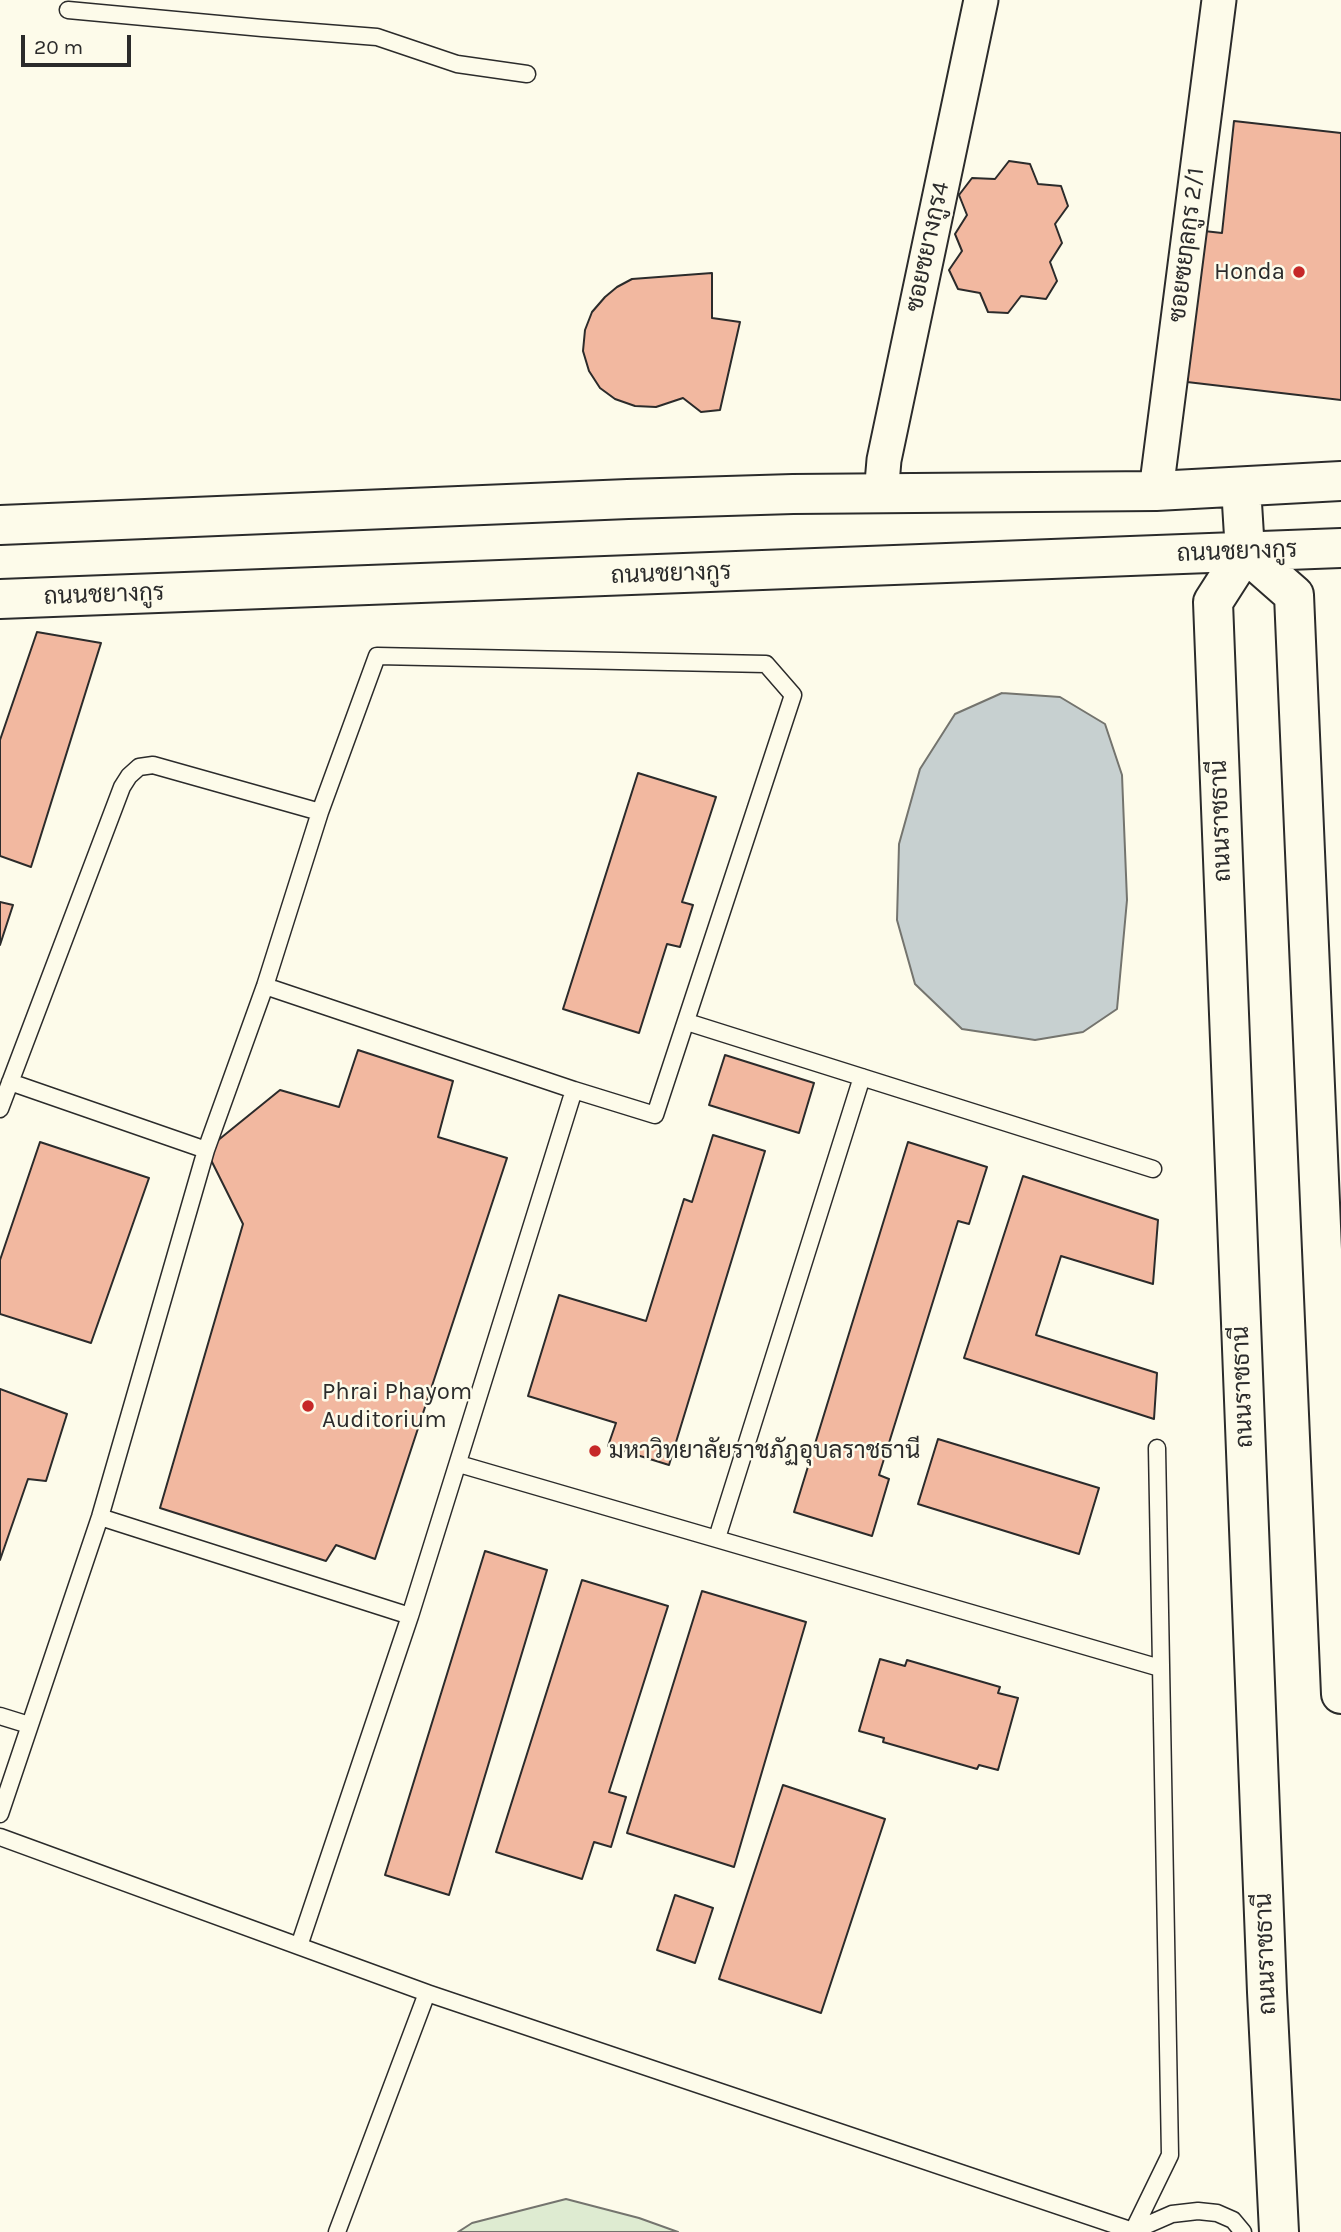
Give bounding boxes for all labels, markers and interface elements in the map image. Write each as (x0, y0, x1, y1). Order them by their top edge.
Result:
scale bar (24, 21, 135, 65)
text: 20 m (34, 35, 83, 59)
street label: ซอยซยๅลกูร 2/1 (1163, 166, 1211, 324)
street label: ซอยชยางกูร4 (900, 179, 956, 315)
place label: Honda (1214, 258, 1285, 286)
marker: Honda (1291, 264, 1307, 280)
street label: ถนนชยางกูร (1176, 536, 1298, 568)
street label: ถนนชยางกูร (610, 558, 732, 590)
street label: ถนนชยางกูร (43, 579, 165, 611)
street label: ถนนราชธานี (1204, 759, 1238, 883)
street label: ถนนราชธานี (1226, 1325, 1260, 1449)
place label: Phrai Phayom Auditorium (322, 1378, 472, 1434)
marker: Phrai Phayom Auditorium (300, 1398, 316, 1414)
place label: มหาวิทยาลัยราชภัฏอุบลราชธานี (609, 1437, 920, 1465)
marker: มหาวิทยาลัยราชภัฏอุบลราชธานี (587, 1443, 603, 1459)
street label: ถนนราชธานี (1249, 1892, 1283, 2016)

